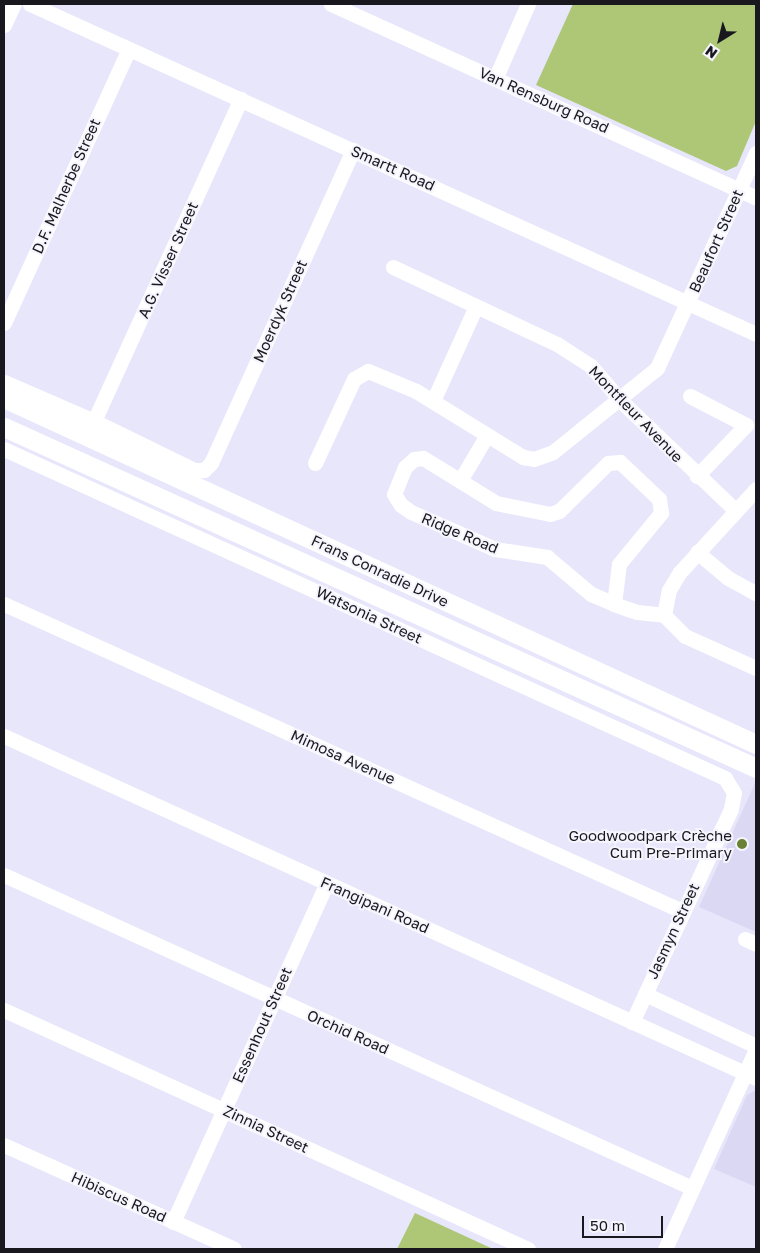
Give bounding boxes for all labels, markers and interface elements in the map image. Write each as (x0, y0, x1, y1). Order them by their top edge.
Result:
north arrow (695, 15, 745, 65)
text: N (702, 43, 720, 63)
street label: Van Rensburg Road (476, 63, 612, 137)
street label: D.F. Malherbe Street (28, 116, 104, 256)
street label: Smartt Road (348, 142, 438, 194)
street label: Beaufort Street (685, 187, 747, 295)
street label: A.G. Visser Street (134, 199, 202, 321)
street label: Moerdyk Street (249, 257, 311, 365)
street label: Montfleur Avenue (585, 362, 687, 466)
street label: Ridge Road (419, 509, 501, 557)
street label: Frans Conradie Drive (308, 531, 452, 611)
street label: Watsonia Street (313, 583, 425, 647)
street label: Mimosa Avenue (288, 726, 398, 788)
place label: Goodwoodpark Crèche Cum Pre-Primary (569, 826, 732, 861)
marker: Goodwoodpark Crèche Cum Pre-Primary (736, 838, 748, 850)
street label: Frangipani Road (318, 873, 432, 937)
street label: Jasmyn Street (643, 880, 703, 982)
street label: Essenhout Street (228, 965, 296, 1085)
street label: Orchid Road (304, 1006, 392, 1058)
street label: Zinnia Street (220, 1101, 312, 1157)
street label: Hibiscus Road (69, 1168, 169, 1226)
scale bar (585, 1206, 666, 1238)
text: 50 m (590, 1216, 625, 1234)

